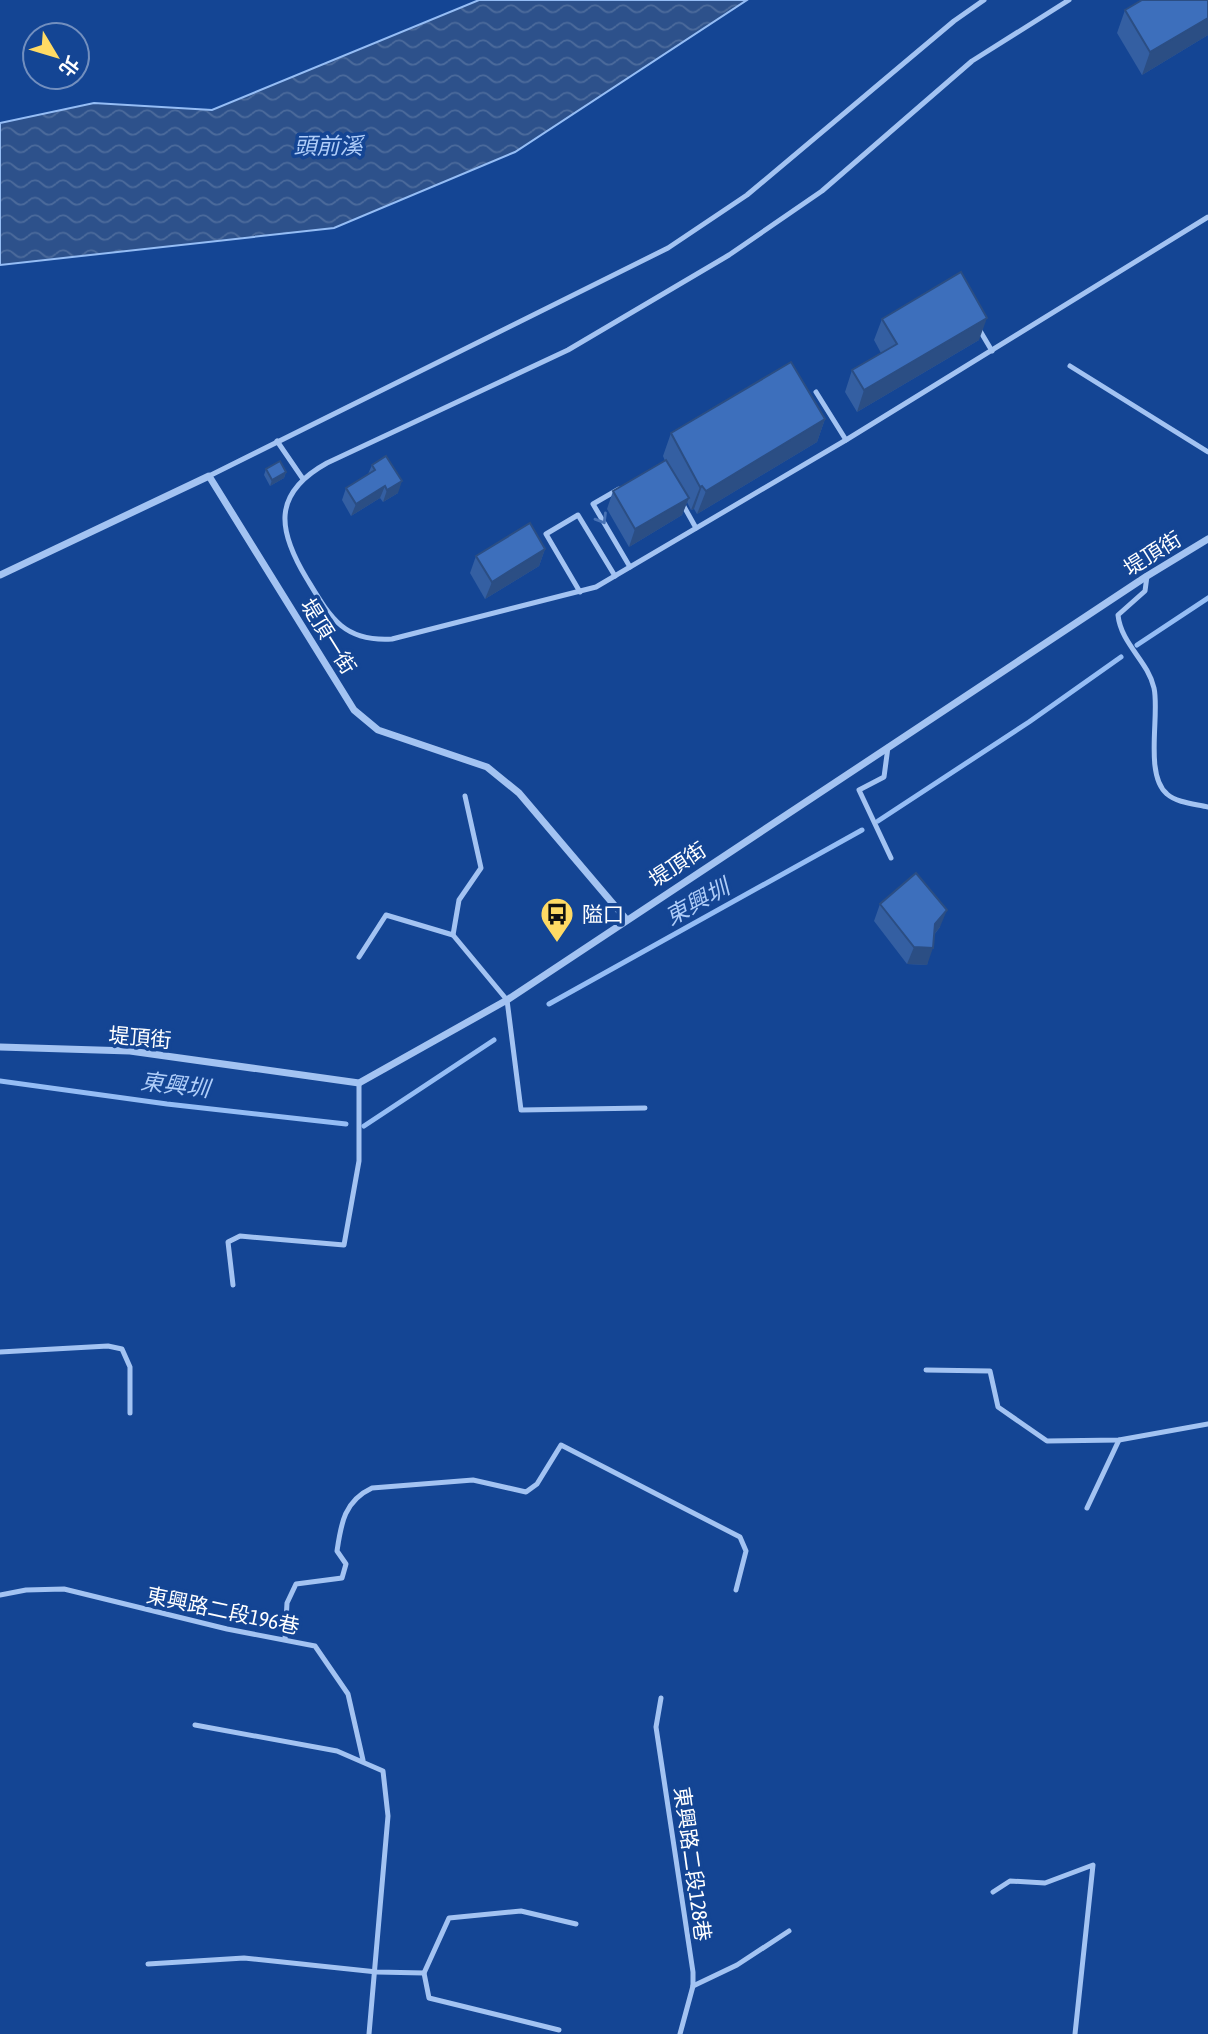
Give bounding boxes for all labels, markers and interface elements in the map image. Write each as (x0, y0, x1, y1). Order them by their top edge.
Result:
north arrow (21, 21, 91, 91)
text: 北 (55, 52, 84, 81)
water label: 頭前溪 (294, 133, 366, 159)
one-way arrow (593, 511, 606, 524)
street label: 堤頂街 (1119, 526, 1185, 580)
street label: 堤頂一街 (297, 594, 361, 678)
street label: 堤頂街 (644, 837, 710, 891)
water label: 東興圳 (661, 872, 736, 930)
bus stop icon: 隘口 (538, 895, 576, 944)
place label: 隘口 (582, 902, 624, 926)
street label: 堤頂街 (108, 1022, 172, 1052)
water label: 東興圳 (139, 1068, 214, 1102)
street label: 東興路二段196巷 (144, 1582, 302, 1638)
street label: 東興路二段128巷 (670, 1785, 716, 1943)

